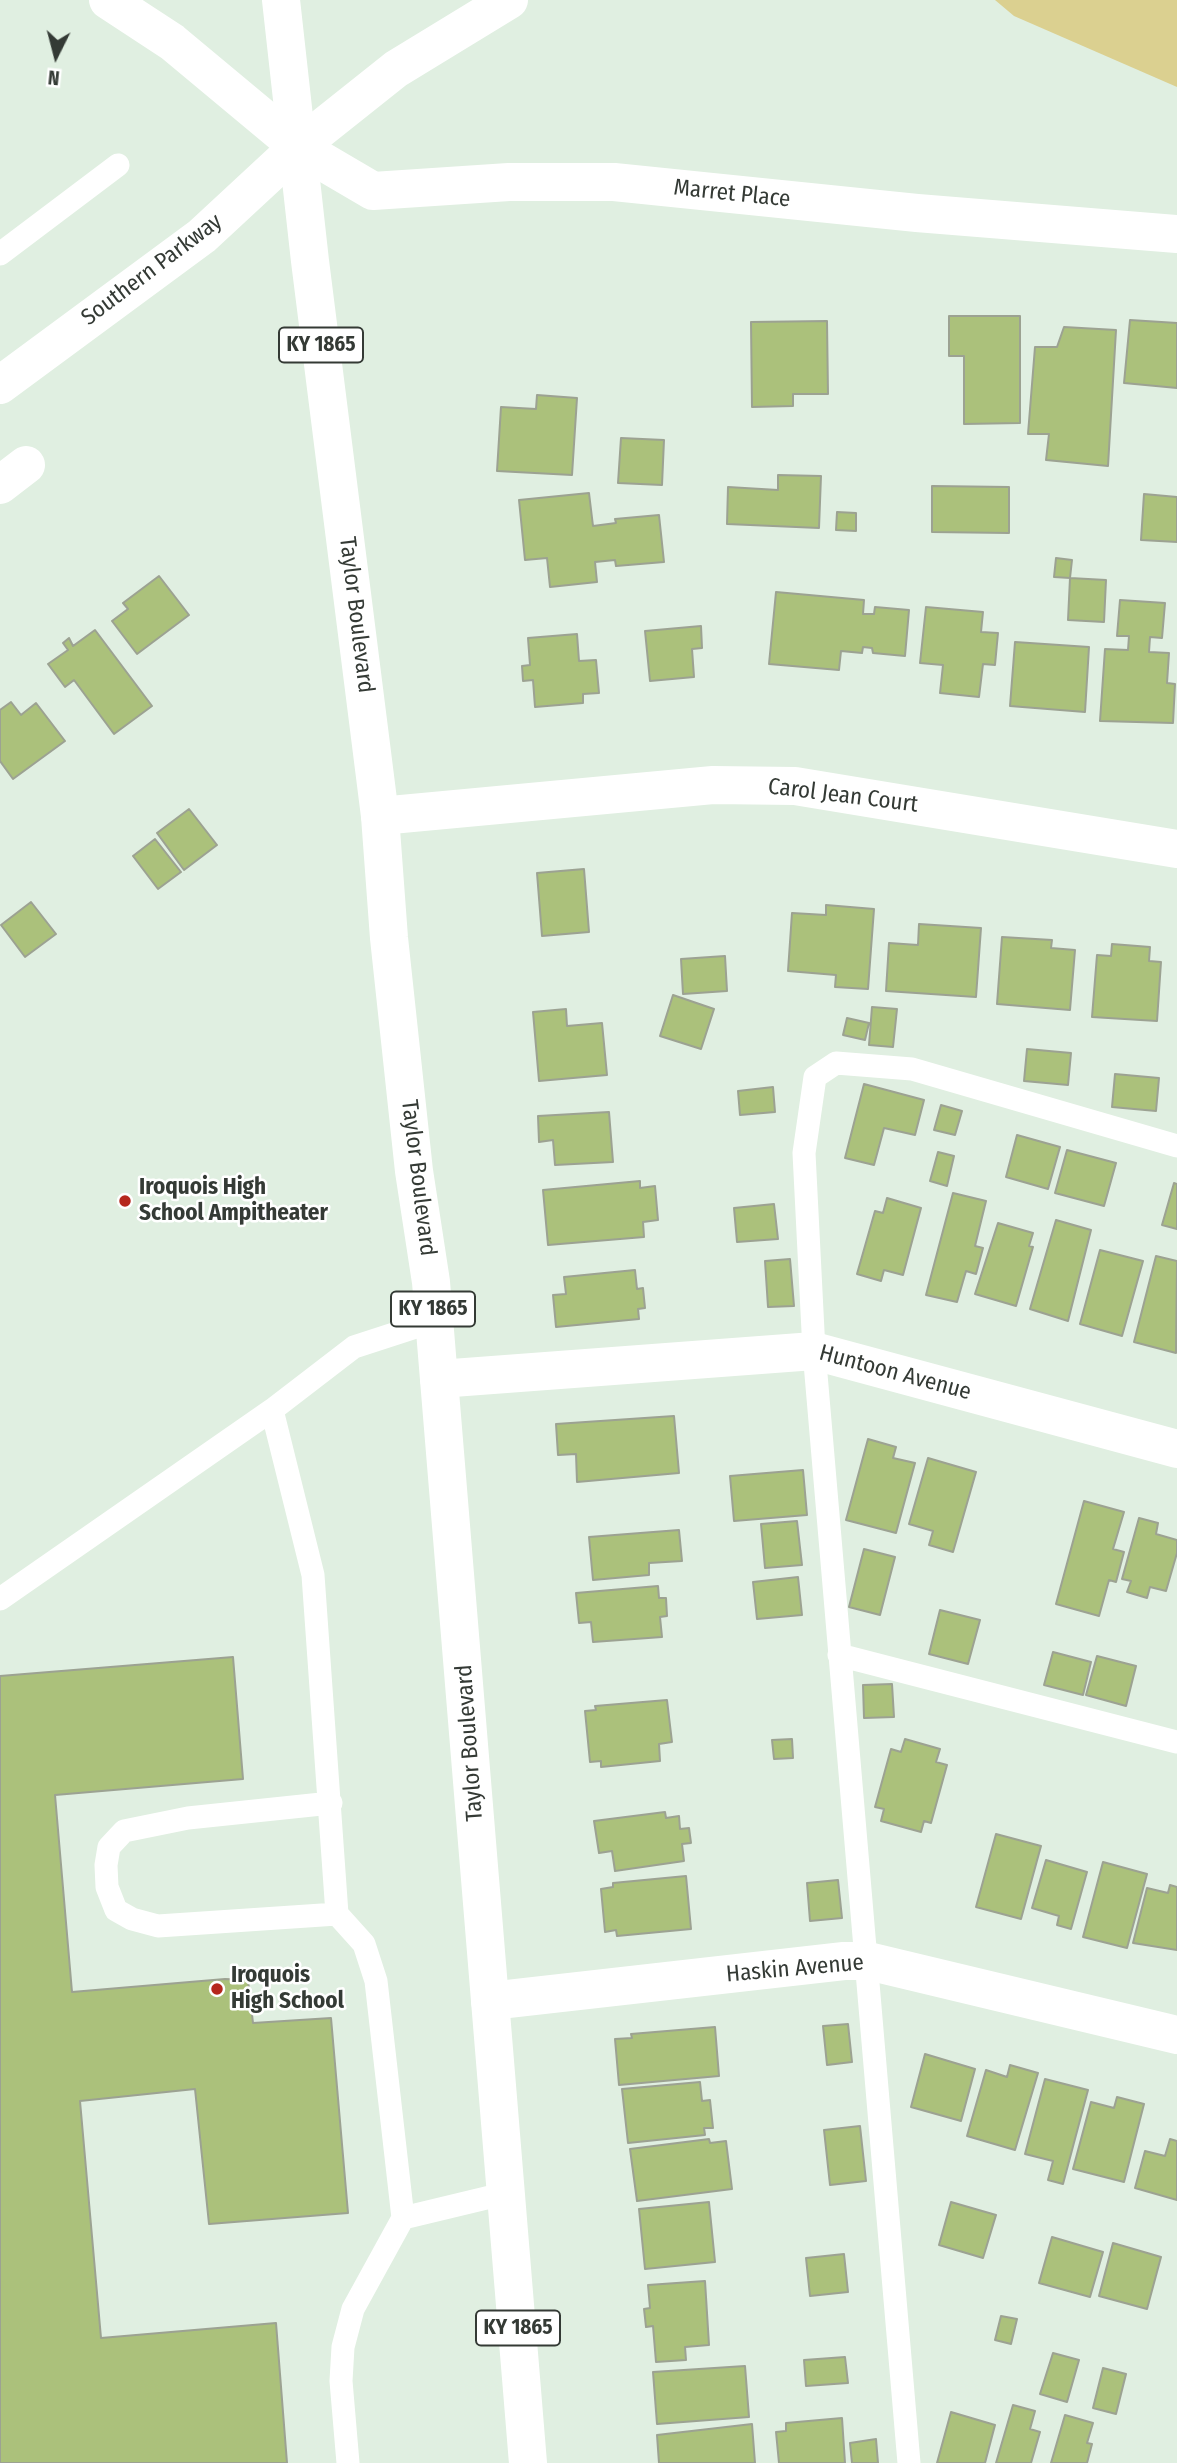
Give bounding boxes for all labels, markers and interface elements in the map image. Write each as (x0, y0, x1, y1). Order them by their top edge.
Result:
north arrow (21, 21, 91, 91)
text: N (47, 65, 61, 89)
street label: Marret Place (672, 174, 792, 214)
street label: Southern Parkway (76, 208, 228, 332)
road number: KY 1865 (279, 328, 363, 362)
street label: Taylor Boulevard (333, 535, 379, 695)
street label: Carol Jean Court (766, 773, 920, 819)
street label: Taylor Boulevard (395, 1098, 441, 1258)
place label: Iroquois High School Ampitheater (139, 1174, 328, 1228)
marker: Iroquois High School Ampitheater (117, 1193, 133, 1209)
road number: KY 1865 (391, 1292, 475, 1326)
street label: Huntoon Avenue (816, 1339, 974, 1407)
street label: Taylor Boulevard (451, 1664, 489, 1822)
street label: Haskin Avenue (725, 1949, 865, 1989)
place label: Iroquois High School (231, 1962, 344, 2016)
marker: Iroquois High School (209, 1981, 225, 1997)
road number: KY 1865 (476, 2310, 560, 2346)

